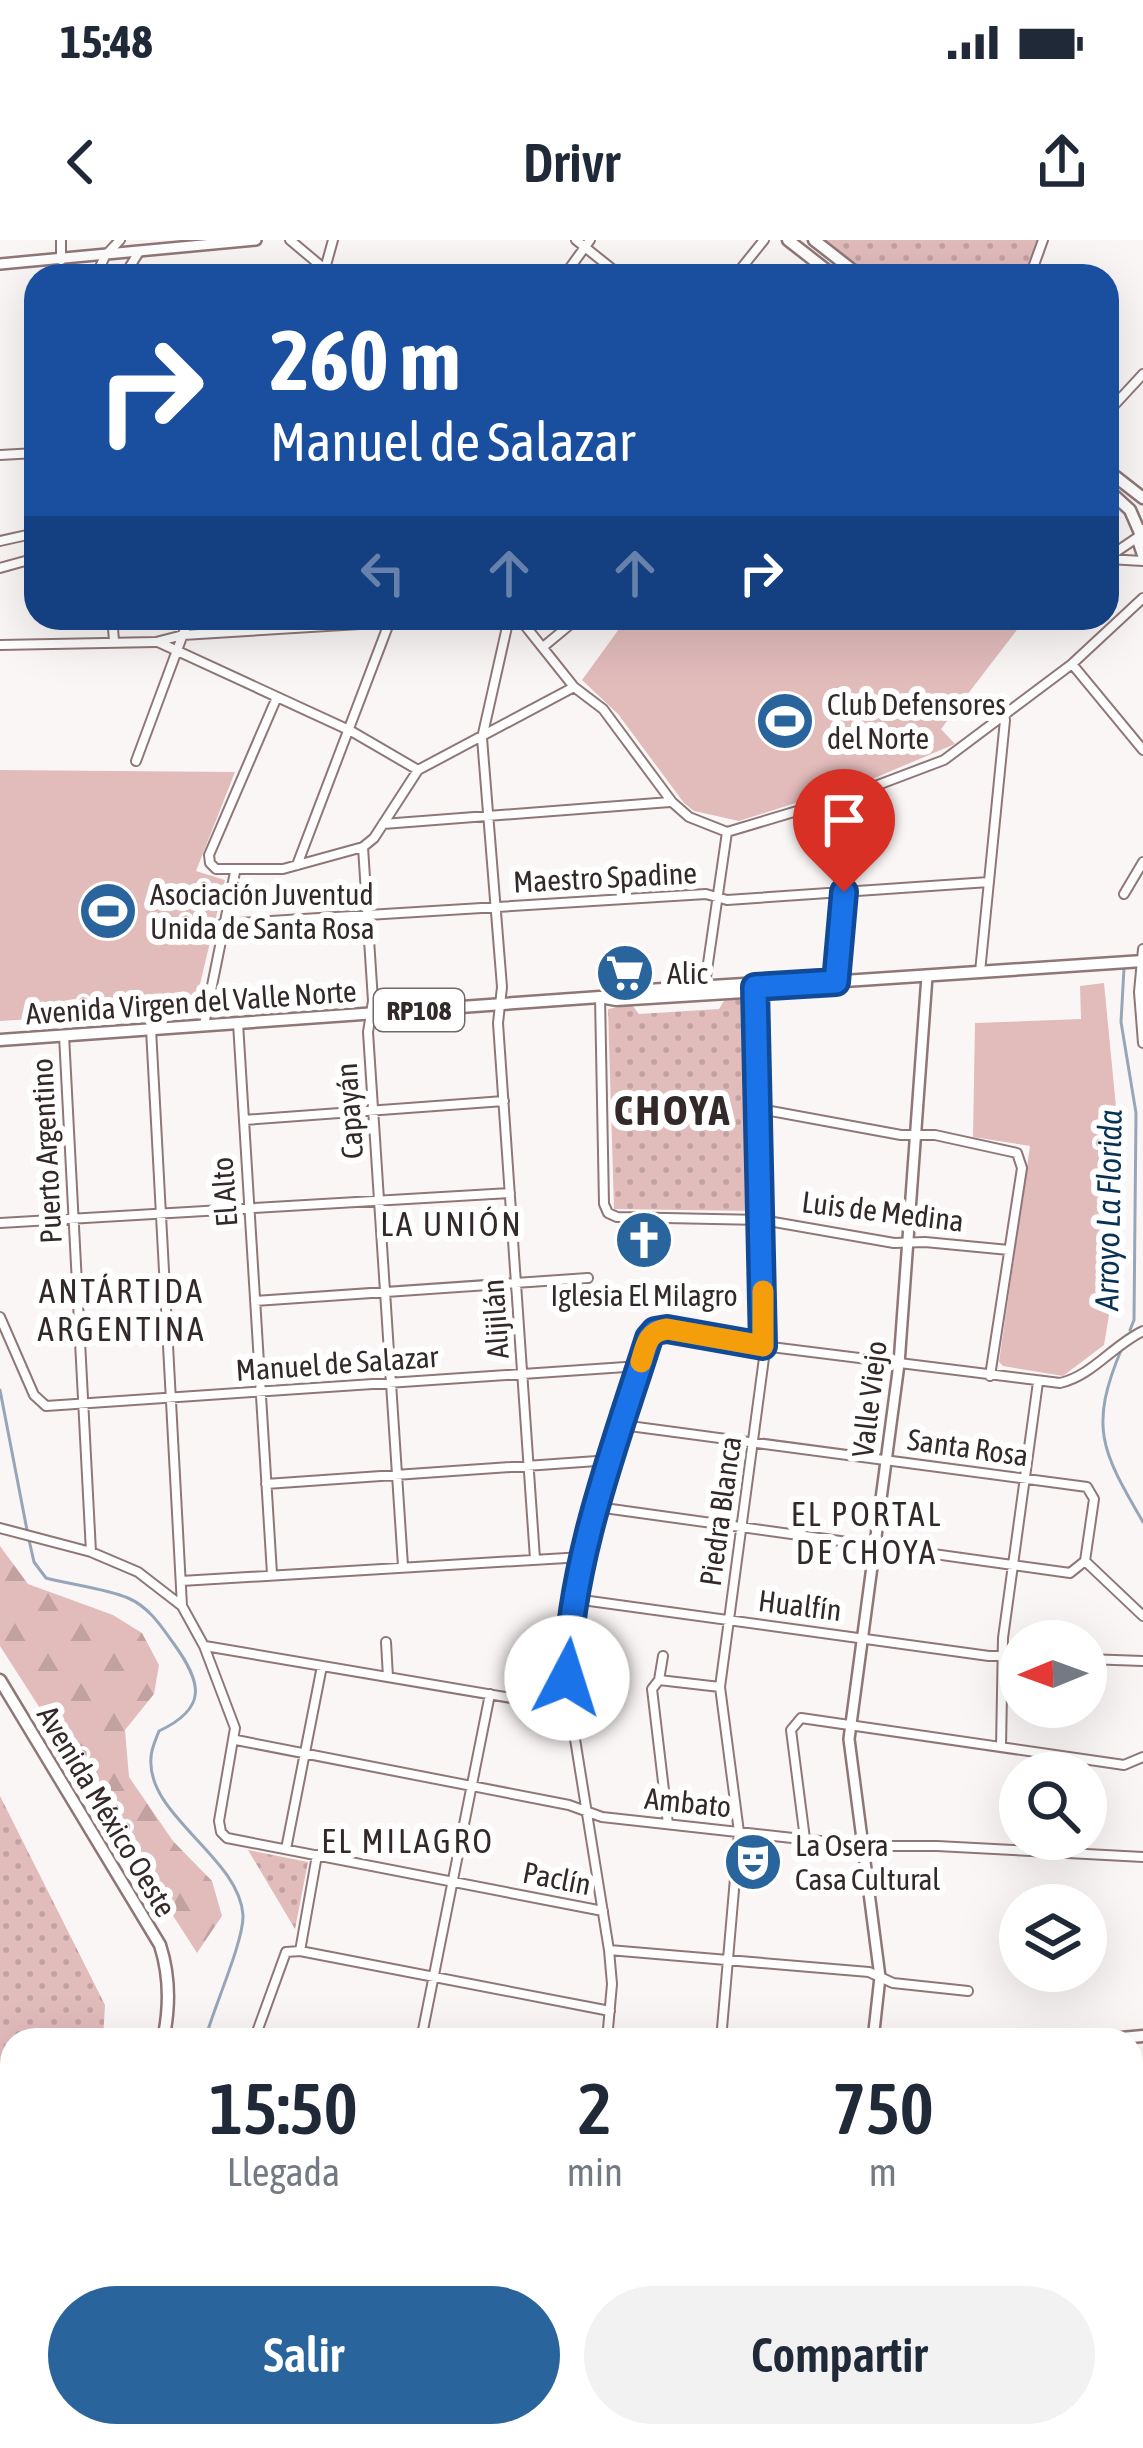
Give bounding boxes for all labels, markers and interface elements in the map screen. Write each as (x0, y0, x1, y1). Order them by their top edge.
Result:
text: 15:48 (60, 16, 153, 68)
icon: back (48, 129, 114, 195)
icon: share (1029, 129, 1095, 195)
text: Drivr (523, 132, 620, 193)
icon: right (72, 312, 228, 468)
text: 260 m (270, 312, 460, 408)
text: Manuel de Salazar (270, 411, 635, 472)
icon: left (350, 540, 416, 606)
icon: ahead (476, 540, 542, 606)
icon: ahead (602, 540, 668, 606)
icon: right (728, 540, 794, 606)
place label: Club Defensores del Norte (827, 687, 1006, 755)
sports icon: Club Defensores del Norte (754, 690, 816, 752)
pin (793, 769, 895, 892)
icon: arrive (811, 787, 877, 853)
street label: Maestro Spadine (512, 855, 698, 899)
place label: Asociación Juventud Unida de Santa Rosa (150, 877, 375, 945)
sports icon: Asociación Juventud Unida de Santa Rosa (77, 880, 139, 942)
supermarket icon: Alic (594, 942, 656, 1004)
place label: Alic (667, 956, 709, 990)
street label: Avenida Virgen del Valle Norte (24, 973, 358, 1031)
road number: RP108 (374, 989, 464, 1031)
street label: Puerto Argentino (24, 1058, 68, 1244)
street label: Capayán (329, 1062, 369, 1160)
district label: CHOYA (614, 1086, 732, 1134)
water label: Arroyo La Florida (1087, 1109, 1129, 1312)
street label: El Alto (205, 1156, 243, 1228)
street label: Luis de Medina (800, 1184, 966, 1238)
district label: LA UNIÓN (380, 1205, 524, 1243)
church icon: Iglesia El Milagro (613, 1209, 675, 1271)
district label: ANTÁRTIDA ARGENTINA (38, 1272, 206, 1348)
street label: Alijilán (475, 1278, 515, 1360)
place label: Iglesia El Milagro (551, 1278, 737, 1312)
street label: Manuel de Salazar (235, 1339, 440, 1387)
street label: Valle Viejo (845, 1339, 893, 1459)
street label: Santa Rosa (905, 1422, 1031, 1472)
street label: Piedra Blanca (693, 1434, 747, 1588)
district label: EL PORTAL DE CHOYA (791, 1495, 943, 1571)
street label: Hualfín (756, 1583, 844, 1627)
position arrow (504, 1615, 630, 1741)
north arrow (999, 1620, 1107, 1728)
map controls (999, 1620, 1107, 1992)
street label: Avenida México Oeste (31, 1700, 183, 1922)
button: search (999, 1752, 1107, 1860)
street label: Ambato (643, 1781, 733, 1823)
district label: EL MILAGRO (321, 1822, 495, 1860)
place label: La Osera Casa Cultural (795, 1828, 940, 1896)
theatre icon: La Osera Casa Cultural (722, 1831, 784, 1893)
street label: Paclín (520, 1855, 594, 1901)
button: layers (999, 1884, 1107, 1992)
text: 15:50 (209, 2067, 358, 2149)
text: 2 (578, 2067, 612, 2149)
text: 750 (832, 2067, 934, 2149)
text: Llegada (227, 2150, 340, 2194)
text: min (567, 2150, 623, 2194)
text: m (869, 2150, 897, 2194)
button: Salir (48, 2286, 560, 2424)
button: Compartir (584, 2286, 1095, 2424)

